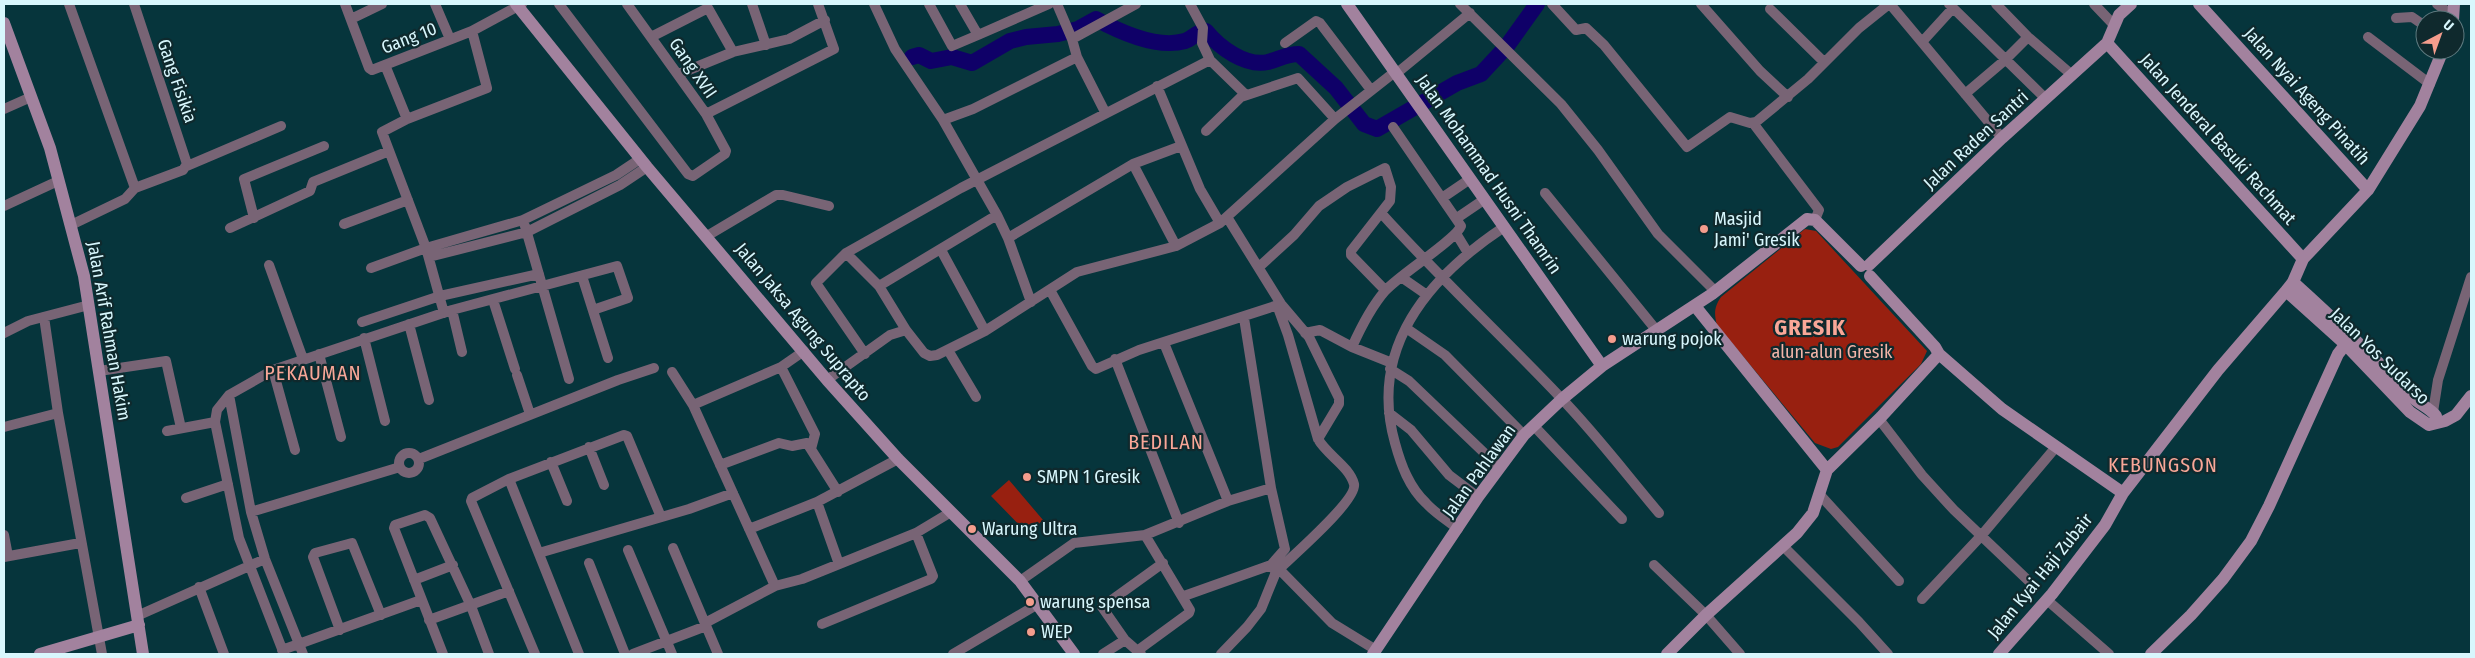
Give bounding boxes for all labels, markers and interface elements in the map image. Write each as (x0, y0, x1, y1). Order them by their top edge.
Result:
north arrow (2415, 10, 2465, 60)
text: U (2440, 16, 2457, 35)
street label: Gang 10 (378, 17, 440, 59)
street label: Jalan Nyai Ageng Pinatih (2239, 23, 2375, 169)
street label: Gang XVII (664, 34, 722, 102)
street label: Gang Fisikia (152, 36, 202, 126)
street label: Jalan Jenderal Basuki Rachmat (2135, 49, 2301, 229)
street label: Jalan Mohammad Husni Thamrin (1412, 70, 1566, 278)
street label: Jalan Raden Santri (1919, 86, 2033, 194)
place label: Masjid Jami' Gresik (1714, 208, 1800, 251)
marker: Masjid Jami' Gresik (1698, 223, 1710, 235)
street label: Jalan Jaksa Agung Suprapto (730, 238, 876, 406)
street label: Jalan Arif Rahman Hakim (82, 240, 136, 422)
street label: Jalan Yos Sudarso (2326, 303, 2434, 409)
district label: GRESIK (1774, 314, 1846, 341)
place label: warung pojok (1622, 328, 1722, 350)
marker: warung pojok (1606, 333, 1618, 345)
park label: alun-alun Gresik (1772, 341, 1893, 363)
district label: PEKAUMAN (264, 361, 362, 385)
street label: Jalan Pahlawan (1438, 420, 1520, 522)
district label: BEDILAN (1128, 430, 1204, 454)
district label: KEBUNGSON (2108, 453, 2218, 477)
place label: SMPN 1 Gresik (1037, 466, 1141, 488)
marker: SMPN 1 Gresik (1021, 471, 1033, 483)
street label: Jalan Kyai Haji Zubair (1983, 508, 2098, 643)
place label: Warung Ultra (982, 518, 1078, 540)
marker: Warung Ultra (966, 523, 978, 535)
place label: warung spensa (1040, 591, 1150, 613)
marker: warung spensa (1024, 596, 1036, 608)
place label: WEP (1041, 621, 1072, 643)
marker: WEP (1025, 626, 1037, 638)

